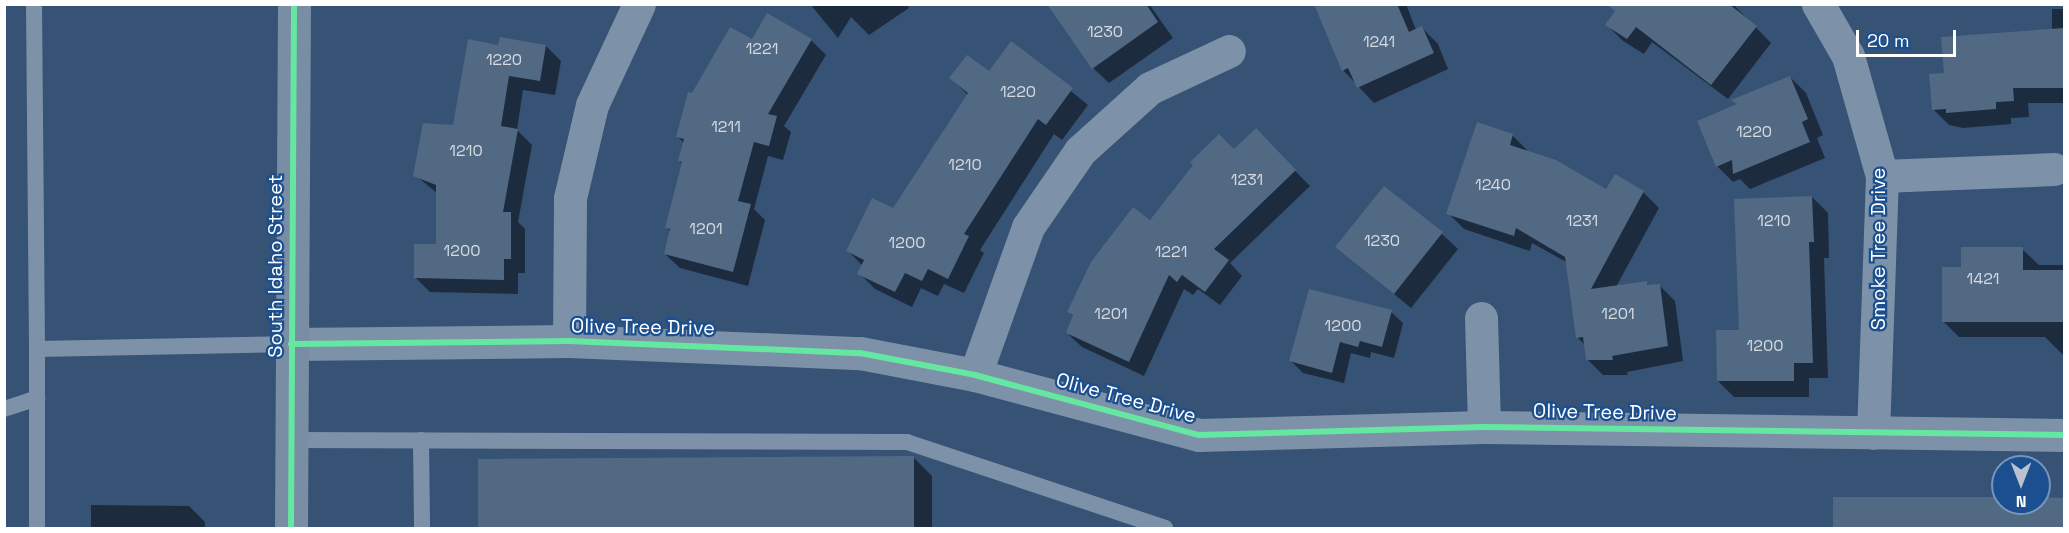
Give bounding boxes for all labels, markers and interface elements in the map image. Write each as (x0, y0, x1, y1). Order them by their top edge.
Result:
scale bar (1859, 18, 1960, 56)
house number: 1230 (1087, 22, 1123, 42)
text: 20 m (1867, 29, 1910, 52)
house number: 1241 (1363, 32, 1395, 52)
house number: 1221 (746, 39, 778, 59)
house number: 1220 (486, 50, 522, 70)
house number: 1220 (1000, 82, 1036, 102)
house number: 1211 (711, 117, 741, 137)
house number: 1220 (1736, 122, 1772, 142)
house number: 1210 (449, 141, 483, 161)
house number: 1210 (948, 155, 982, 175)
street label: Smoke Tree Drive (1866, 167, 1890, 331)
house number: 1231 (1231, 170, 1263, 190)
street label: South Idaho Street (263, 174, 287, 358)
house number: 1240 (1475, 175, 1511, 195)
house number: 1231 (1566, 211, 1598, 231)
house number: 1210 (1757, 211, 1791, 231)
house number: 1201 (689, 219, 723, 239)
house number: 1230 (1364, 231, 1400, 251)
house number: 1200 (889, 233, 925, 253)
house number: 1200 (444, 241, 480, 261)
house number: 1221 (1155, 242, 1187, 262)
house number: 1421 (1966, 269, 2000, 289)
house number: 1201 (1094, 304, 1128, 324)
house number: 1201 (1601, 304, 1635, 324)
street label: Olive Tree Drive (570, 314, 716, 340)
house number: 1200 (1325, 316, 1361, 336)
house number: 1200 (1747, 336, 1783, 356)
street label: Olive Tree Drive (1053, 368, 1199, 428)
street label: Olive Tree Drive (1532, 399, 1678, 425)
north arrow (1991, 455, 2051, 515)
text: N (2016, 491, 2026, 512)

